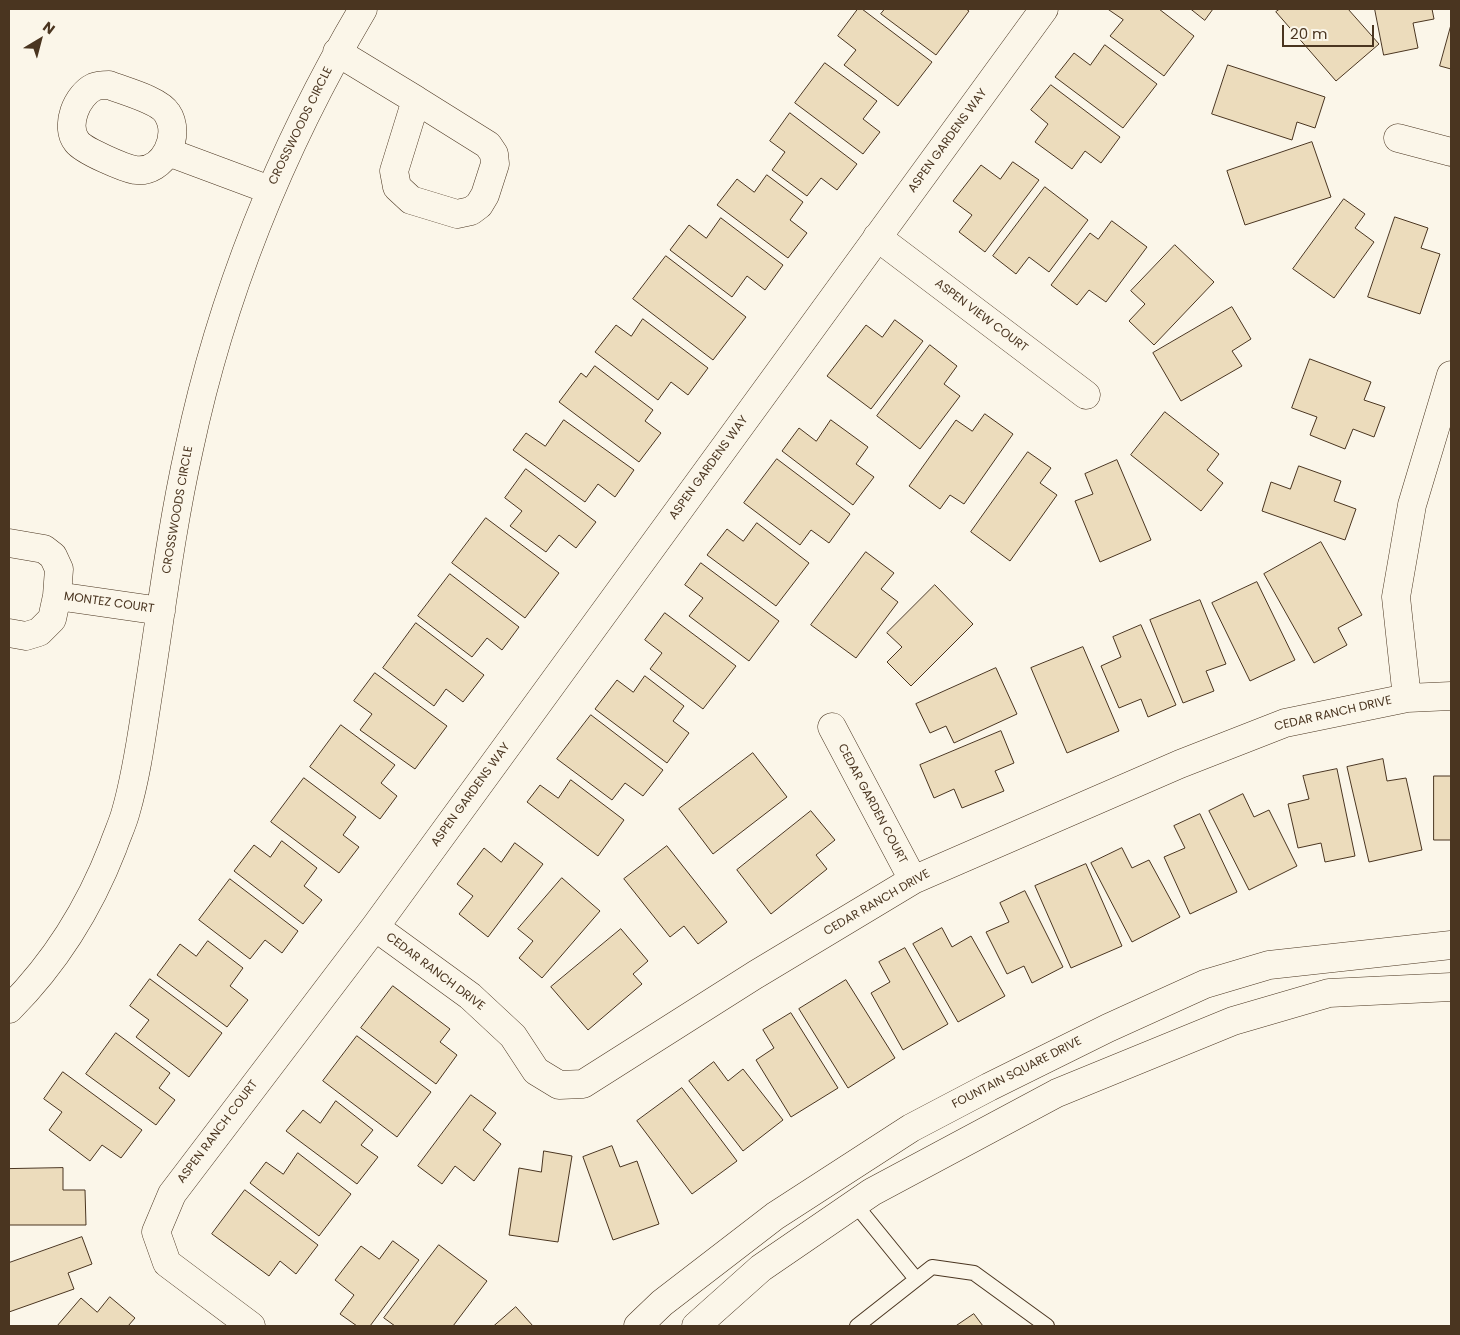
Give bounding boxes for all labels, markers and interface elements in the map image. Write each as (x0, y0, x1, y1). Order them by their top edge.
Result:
north arrow (15, 15, 65, 65)
scale bar (1285, 15, 1378, 47)
text: N (39, 17, 59, 39)
text: 20 m (1290, 23, 1328, 44)
street label: CROSSWOODS CIRCLE (266, 65, 336, 187)
street label: ASPEN GARDENS WAY (906, 86, 990, 196)
street label: ASPEN VIEW COURT (932, 276, 1030, 356)
street label: ASPEN GARDENS WAY (667, 413, 751, 523)
street label: CROSSWOODS CIRCLE (160, 445, 196, 575)
street label: MONTEZ COURT (63, 590, 155, 616)
street label: CEDAR RANCH DRIVE (1273, 693, 1393, 735)
street label: ASPEN GARDENS WAY (429, 740, 513, 850)
street label: CEDAR GARDEN COURT (834, 741, 910, 867)
street label: CEDAR RANCH DRIVE (821, 867, 933, 939)
street label: CEDAR RANCH DRIVE (383, 930, 487, 1014)
street label: FOUNTAIN SQUARE DRIVE (950, 1034, 1084, 1112)
street label: ASPEN RANCH COURT (175, 1078, 261, 1186)

